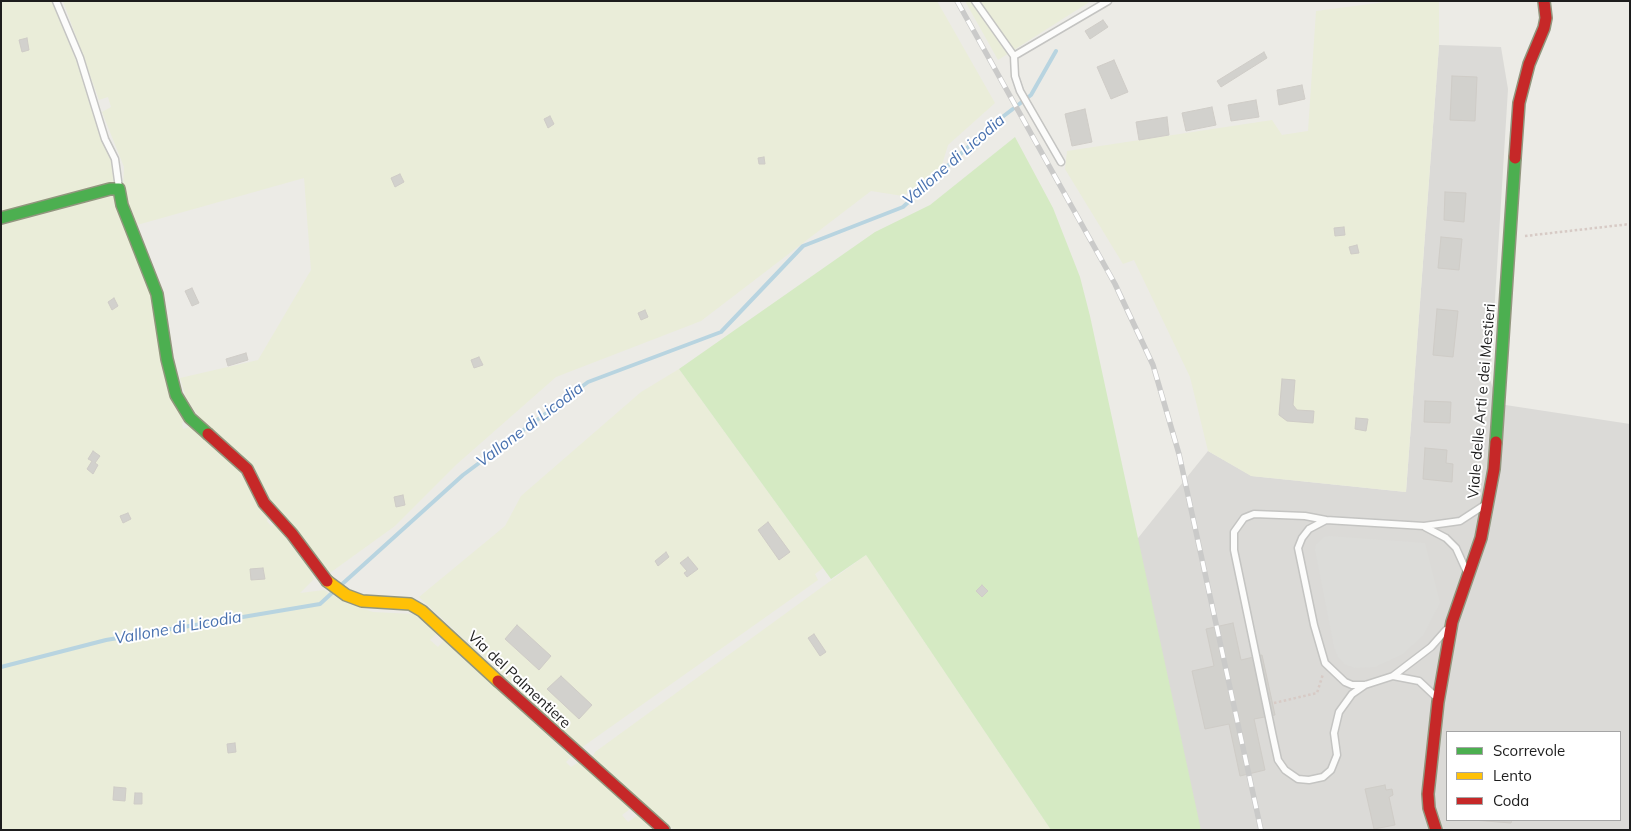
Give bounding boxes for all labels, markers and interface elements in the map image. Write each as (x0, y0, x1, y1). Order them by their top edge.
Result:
water label: Vallone di Licodia (899, 110, 1009, 210)
street label: Viale delle Arti e dei Mestieri (1465, 303, 1499, 499)
water label: Vallone di Licodia (473, 379, 587, 471)
water label: Vallone di Licodia (113, 607, 243, 649)
street label: Via del Palmentiere (464, 628, 574, 732)
legend (1446, 731, 1621, 821)
text: Scorrevole (1493, 741, 1565, 760)
text: Lento (1493, 766, 1532, 785)
text: Coda (1493, 791, 1529, 810)

